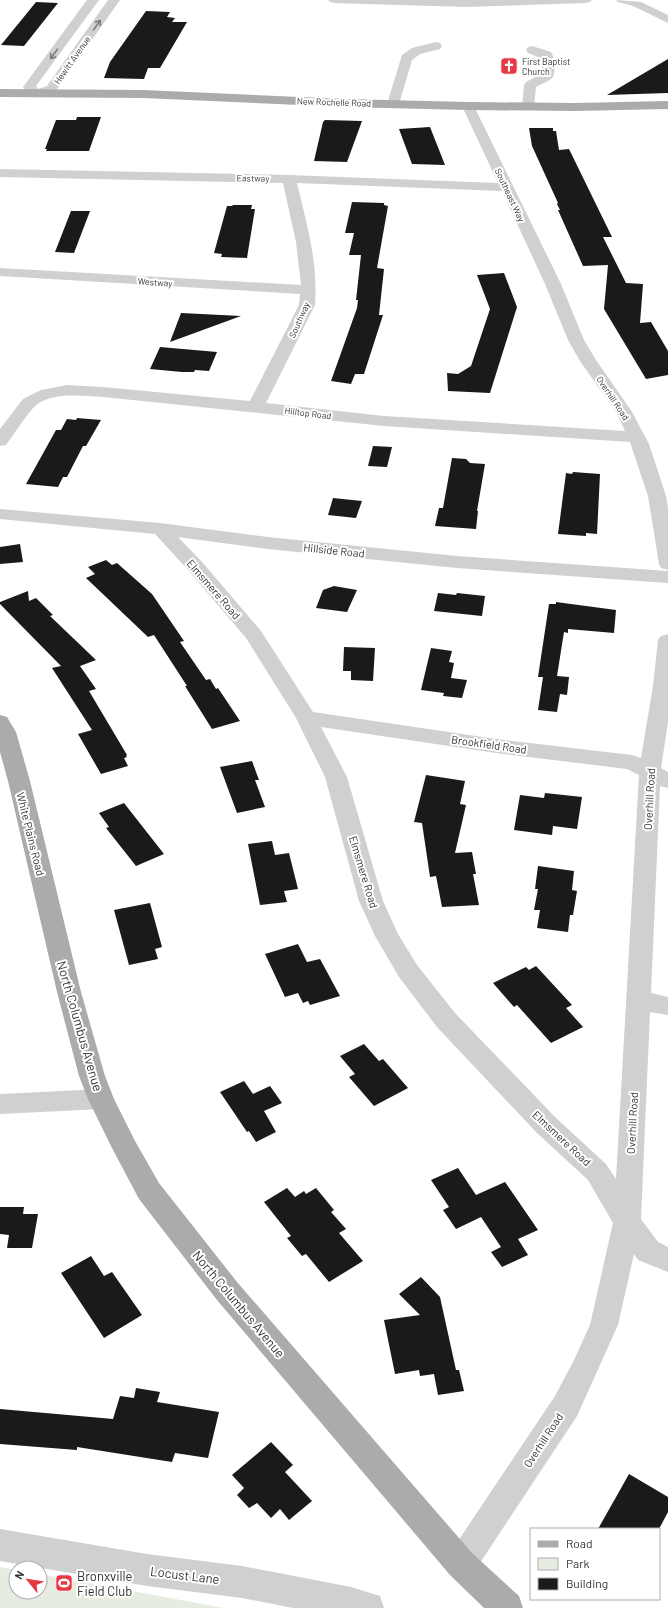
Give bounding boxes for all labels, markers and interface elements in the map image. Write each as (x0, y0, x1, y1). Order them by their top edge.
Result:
one-way arrow (93, 20, 101, 31)
street label: Hewitt Avenue (51, 34, 93, 86)
one-way arrow (49, 48, 58, 59)
church icon: First Baptist Church (499, 56, 519, 76)
place label: First Baptist Church (522, 56, 570, 77)
street label: New Rochelle Road (297, 95, 371, 109)
street label: Southeast Way (493, 166, 527, 224)
street label: Eastway (237, 172, 269, 184)
street label: Westway (137, 275, 173, 289)
street label: Southway (286, 300, 312, 340)
street label: Overhill Road (594, 374, 632, 422)
street label: Hilltop Road (284, 405, 332, 421)
street label: Hillside Road (303, 540, 365, 560)
street label: Elmsmere Road (185, 557, 243, 621)
street label: Brookfield Road (450, 732, 528, 756)
street label: Overhill Road (641, 768, 657, 830)
street label: White Plains Road (14, 791, 48, 877)
street label: Elmsmere Road (347, 834, 381, 910)
street label: North Columbus Avenue (54, 959, 106, 1093)
street label: Overhill Road (624, 1092, 640, 1154)
street label: Elmsmere Road (530, 1108, 594, 1168)
street label: North Columbus Avenue (189, 1247, 289, 1361)
street label: Overhill Road (521, 1410, 565, 1470)
legend (530, 1528, 660, 1600)
text: Road (566, 1536, 593, 1550)
text: Park (566, 1556, 590, 1570)
north arrow (8, 1560, 48, 1600)
street label: Locust Lane (149, 1563, 221, 1587)
text: N (11, 1568, 26, 1581)
place label: Bronxville Field Club (77, 1568, 133, 1599)
sports icon: Bronxville Field Club (54, 1573, 74, 1593)
text: Building (566, 1576, 608, 1590)

